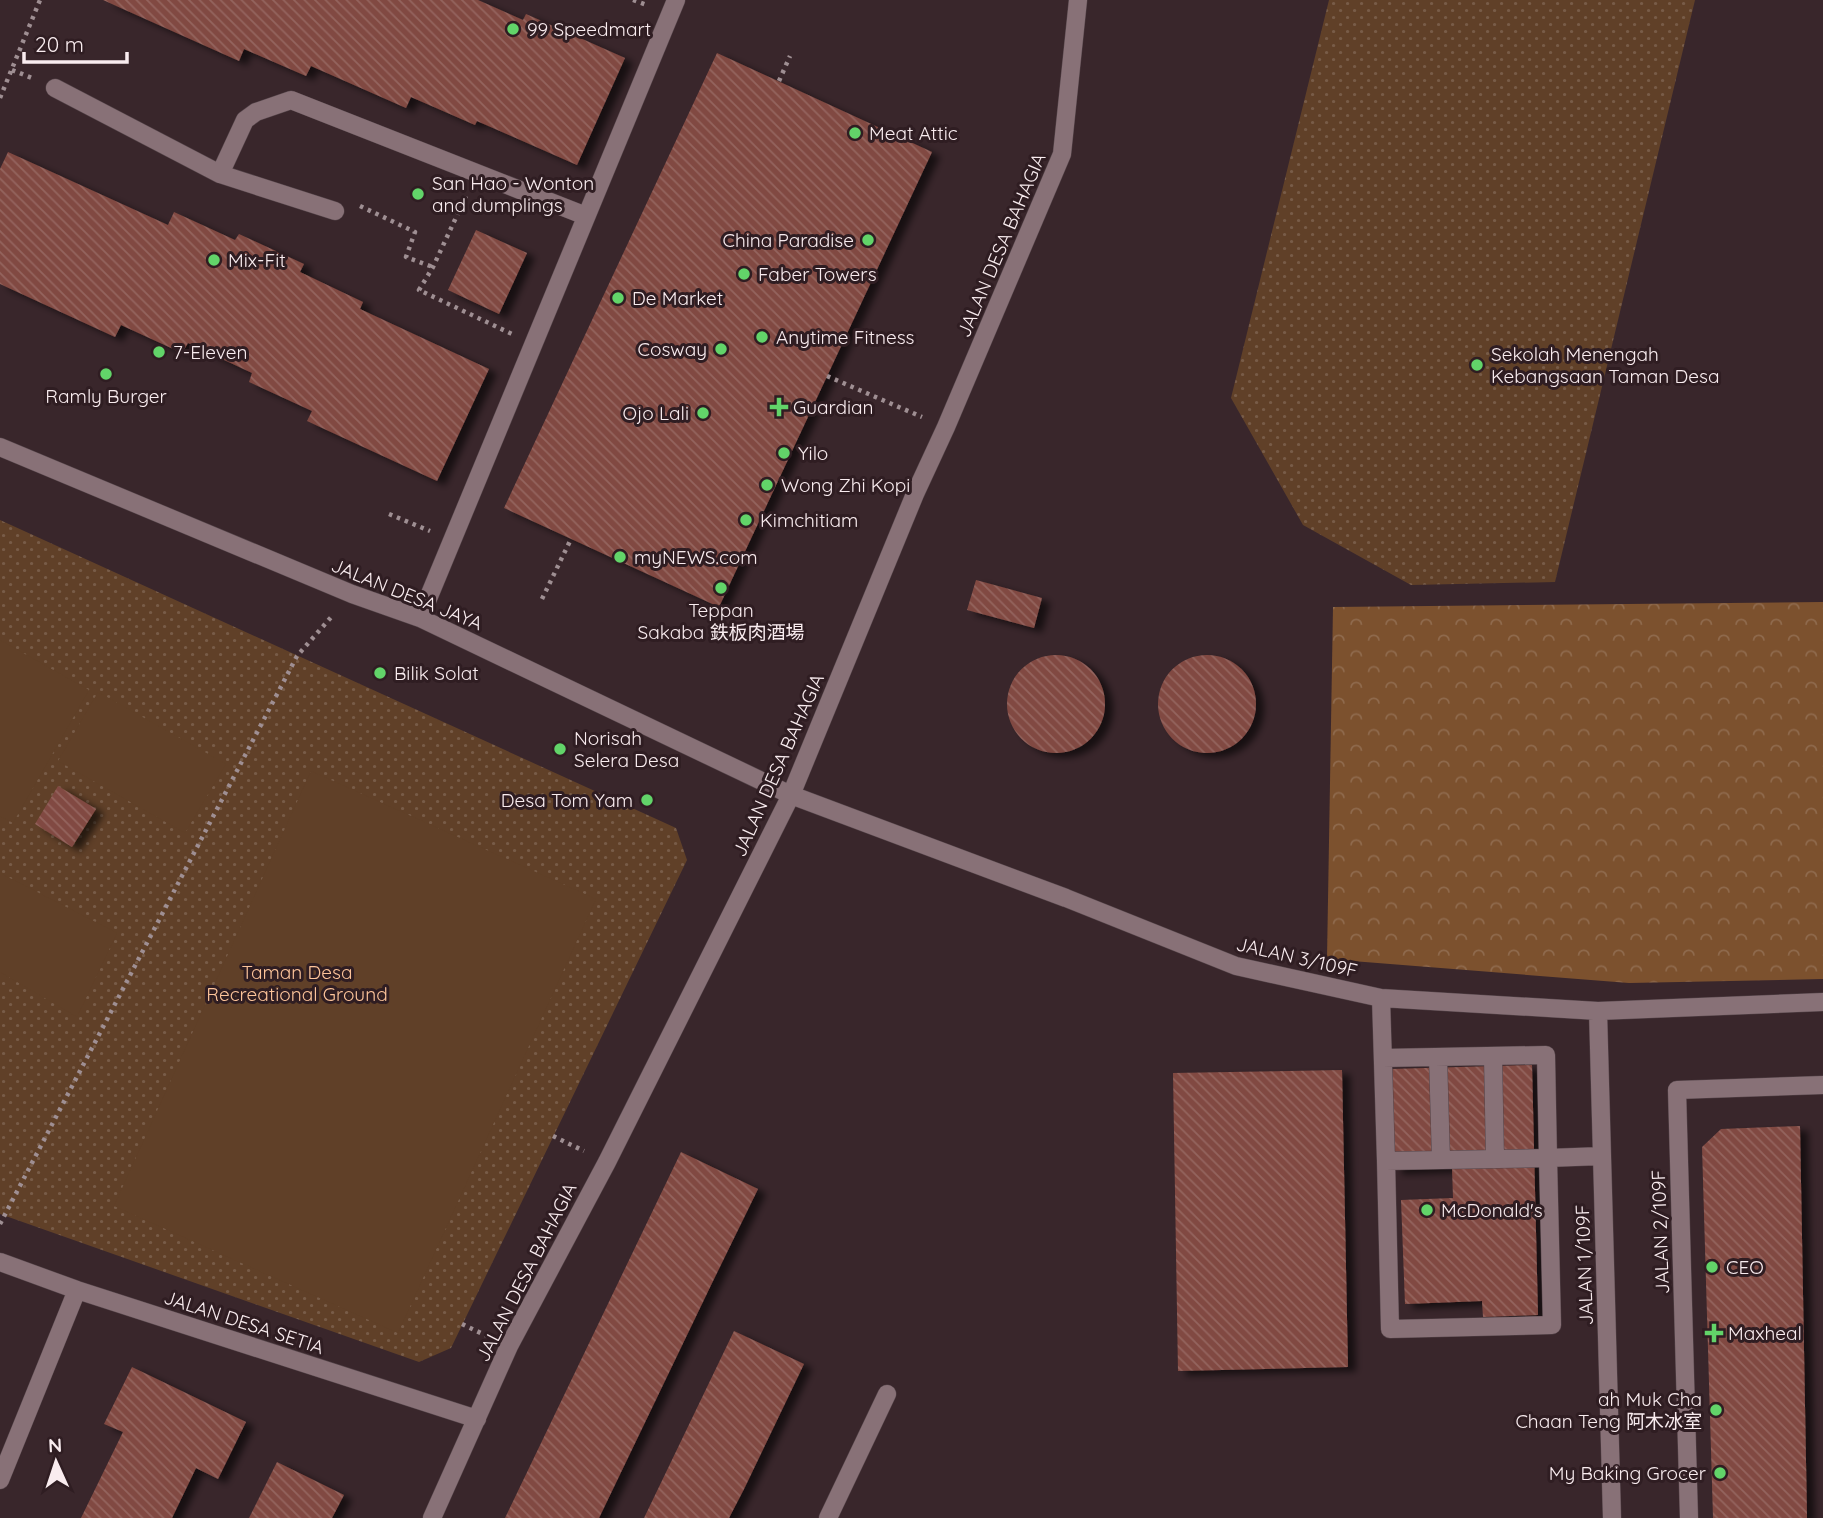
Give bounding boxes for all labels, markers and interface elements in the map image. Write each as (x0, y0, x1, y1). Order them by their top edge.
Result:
place label: 99 Speedmart (527, 17, 651, 41)
scale bar (24, 21, 128, 65)
marker: 99 Speedmart (505, 21, 521, 37)
text: 20 m (35, 31, 84, 57)
place label: Meat Attic (869, 121, 958, 145)
marker: Meat Attic (847, 125, 863, 141)
street label: JALAN DESA BAHAGIA (951, 149, 1051, 341)
place label: San Hao - Wonton and dumplings (432, 171, 594, 217)
marker: San Hao - Wonton and dumplings (410, 186, 426, 202)
place label: China Paradise (722, 228, 854, 252)
marker: China Paradise (860, 232, 876, 248)
place label: Mix-Fit (228, 248, 286, 272)
marker: Mix-Fit (206, 252, 222, 268)
place label: Faber Towers (758, 262, 877, 286)
marker: Faber Towers (736, 266, 752, 282)
place label: De Market (632, 286, 723, 310)
marker: De Market (610, 290, 626, 306)
place label: Anytime Fitness (776, 325, 915, 349)
marker: Anytime Fitness (754, 329, 770, 345)
place label: Cosway (638, 337, 707, 361)
place label: 7-Eleven (173, 340, 247, 364)
marker: Cosway (713, 341, 729, 357)
place label: Sekolah Menengah Kebangsaan Taman Desa (1491, 342, 1720, 388)
marker: 7-Eleven (151, 344, 167, 360)
marker: Sekolah Menengah Kebangsaan Taman Desa (1469, 357, 1485, 373)
marker: Ramly Burger (98, 366, 114, 382)
place label: Ramly Burger (45, 384, 167, 408)
place label: Guardian (793, 395, 874, 419)
marker: Guardian (771, 399, 787, 415)
place label: Ojo Lali (623, 401, 689, 425)
marker: Ojo Lali (695, 405, 711, 421)
place label: Yilo (798, 441, 828, 465)
marker: Yilo (776, 445, 792, 461)
place label: Wong Zhi Kopi (781, 473, 910, 497)
marker: Wong Zhi Kopi (759, 477, 775, 493)
place label: Kimchitiam (760, 508, 858, 532)
marker: Kimchitiam (738, 512, 754, 528)
place label: myNEWS.com (634, 545, 758, 569)
marker: myNEWS.com (612, 549, 628, 565)
street label: JALAN DESA JAYA (328, 553, 486, 635)
marker: Teppan Sakaba 鉄板肉酒場 (713, 580, 729, 596)
place label: Teppan Sakaba 鉄板肉酒場 (637, 598, 805, 644)
place label: Bilik Solat (394, 661, 479, 685)
marker: Bilik Solat (372, 665, 388, 681)
street label: JALAN DESA BAHAGIA (727, 670, 829, 860)
place label: Norisah Selera Desa (574, 726, 679, 772)
marker: Norisah Selera Desa (552, 741, 568, 757)
place label: Desa Tom Yam (501, 788, 633, 812)
marker: Desa Tom Yam (639, 792, 655, 808)
street label: JALAN 3/109F (1234, 931, 1360, 983)
park label: Taman Desa Recreational Ground (206, 960, 388, 1006)
street label: JALAN 2/109F (1646, 1169, 1674, 1295)
street label: JALAN DESA BAHAGIA (470, 1178, 582, 1366)
place label: McDonald's (1441, 1198, 1543, 1222)
marker: McDonald's (1419, 1202, 1435, 1218)
street label: JALAN 1/109F (1570, 1204, 1598, 1326)
place label: CEO (1726, 1255, 1764, 1279)
marker: CEO (1704, 1259, 1720, 1275)
street label: JALAN DESA SETIA (161, 1285, 327, 1359)
place label: Maxheal (1728, 1321, 1802, 1345)
marker: Maxheal (1706, 1325, 1722, 1341)
place label: ah Muk Cha Chaan Teng 阿木冰室 (1515, 1387, 1702, 1433)
marker: ah Muk Cha Chaan Teng 阿木冰室 (1708, 1402, 1724, 1418)
north arrow (21, 1427, 91, 1497)
text: N (48, 1433, 63, 1457)
place label: My Baking Grocer (1549, 1461, 1707, 1485)
marker: My Baking Grocer (1712, 1465, 1728, 1481)

